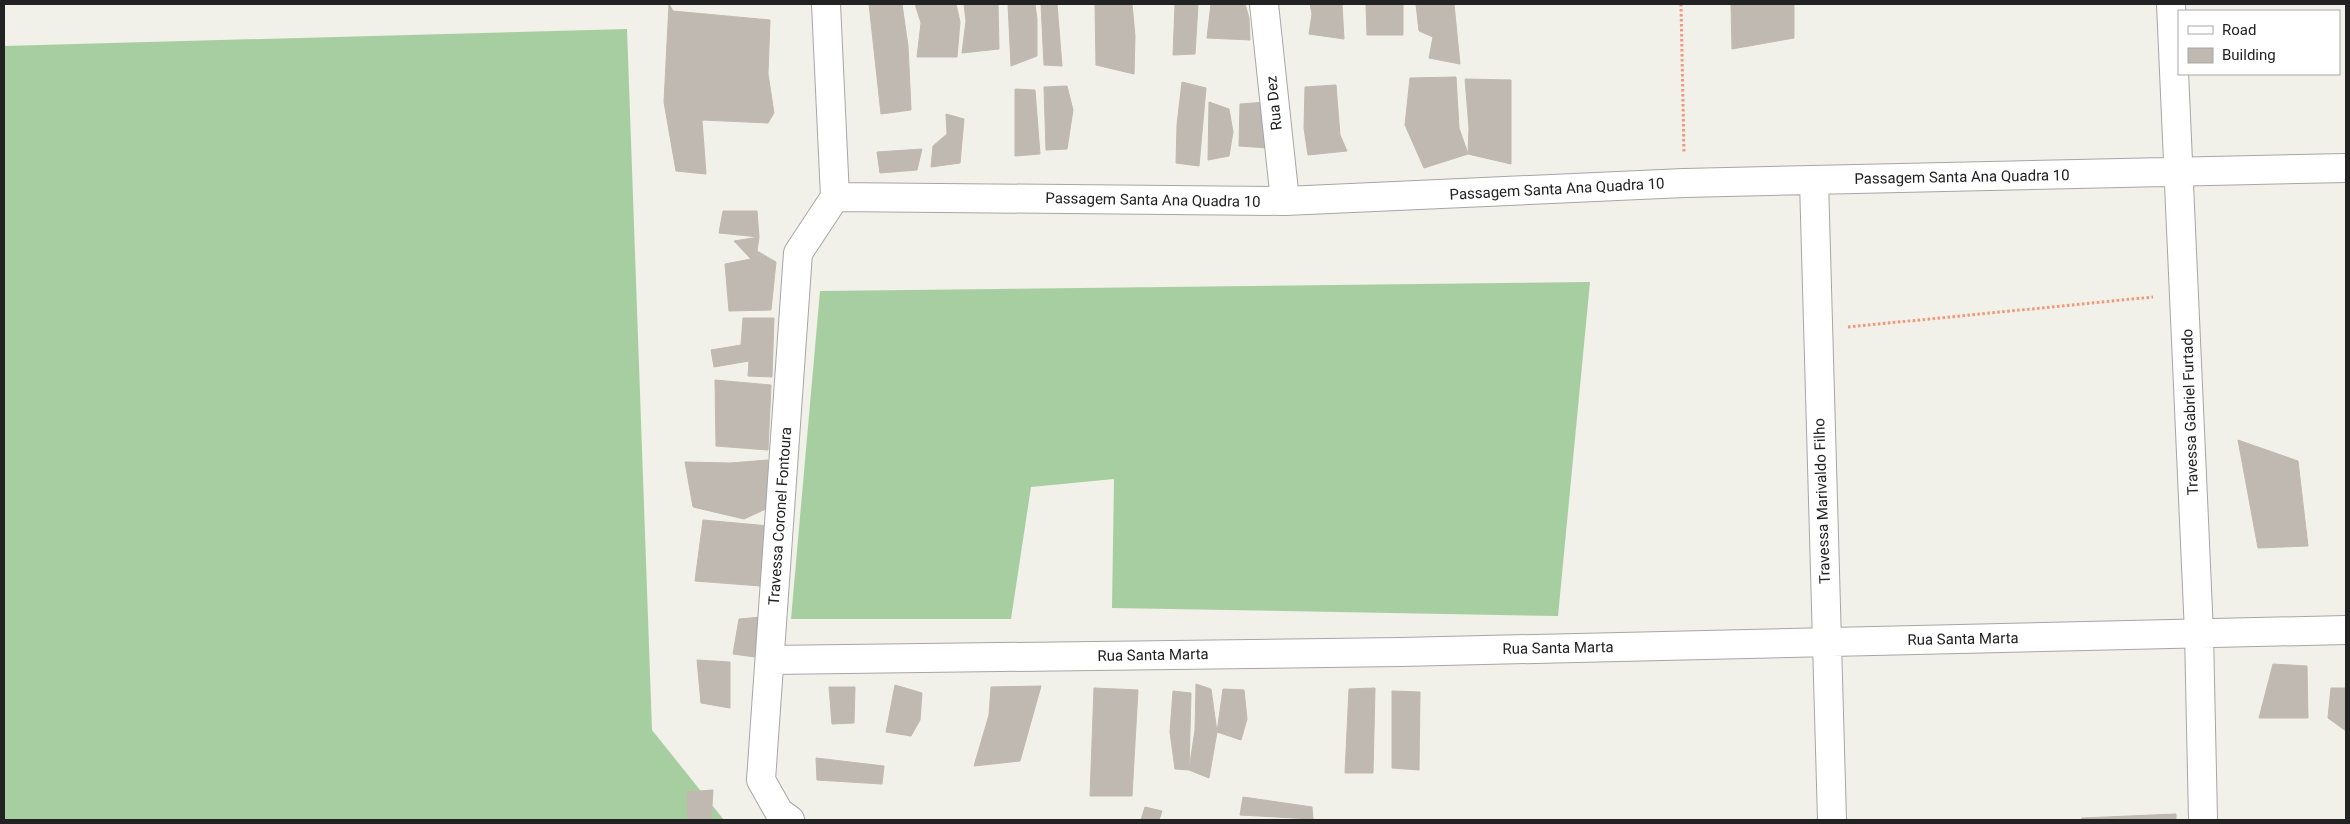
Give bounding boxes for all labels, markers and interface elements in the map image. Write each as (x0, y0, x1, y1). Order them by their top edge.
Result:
legend (2178, 10, 2340, 75)
text: Road (2222, 21, 2256, 39)
text: Building (2222, 46, 2276, 64)
street label: Rua Dez (1262, 75, 1286, 131)
street label: Passagem Santa Ana Quadra 10 (1854, 166, 2070, 188)
street label: Passagem Santa Ana Quadra 10 (1449, 174, 1665, 204)
street label: Passagem Santa Ana Quadra 10 (1045, 189, 1261, 211)
street label: Travessa Gabriel Furtado (2178, 328, 2202, 496)
street label: Travessa Marivaldo Filho (1810, 418, 1834, 584)
street label: Travessa Coronel Fontoura (765, 426, 795, 606)
street label: Rua Santa Marta (1907, 629, 2019, 649)
street label: Rua Santa Marta (1502, 638, 1614, 658)
street label: Rua Santa Marta (1097, 645, 1209, 665)

